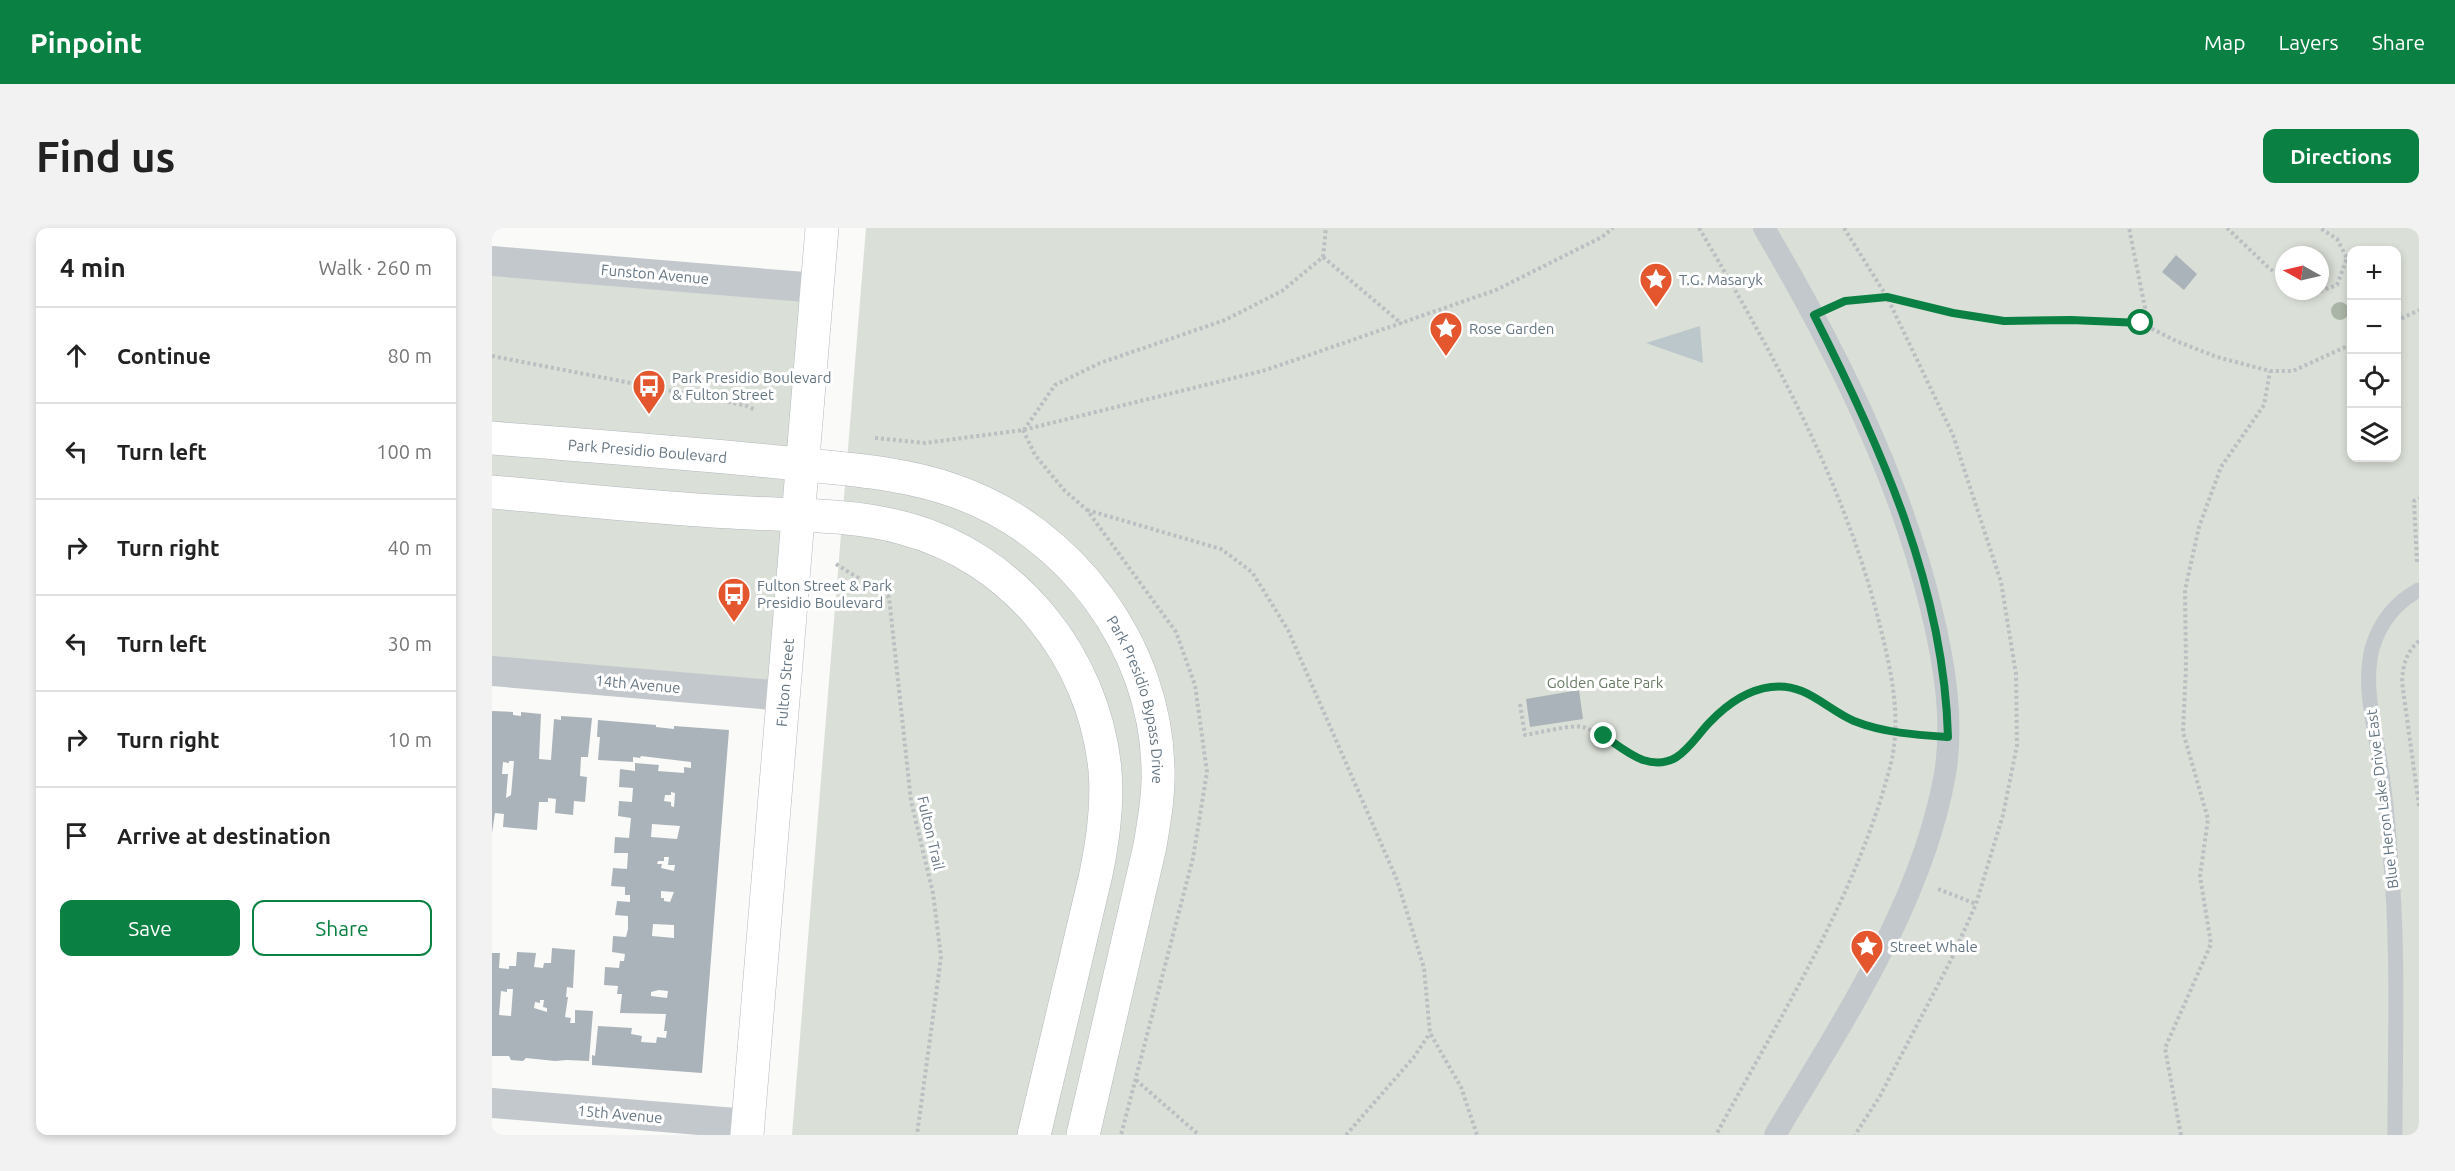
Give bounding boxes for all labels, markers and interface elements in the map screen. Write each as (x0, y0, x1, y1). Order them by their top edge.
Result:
text: Pinpoint (30, 27, 142, 58)
text: Map (2204, 30, 2245, 54)
text: Layers (2278, 30, 2339, 54)
text: Share (2372, 30, 2425, 54)
button: Directions (2263, 129, 2419, 183)
text: Find us (36, 133, 175, 180)
north arrow (2275, 246, 2329, 300)
map controls (2347, 246, 2401, 462)
button: + (2347, 246, 2401, 300)
text: 4 min (60, 253, 126, 282)
text: Walk · 260 m (319, 256, 432, 279)
street label: Funston Avenue (600, 261, 710, 287)
place icon: T.G. Masaryk (1638, 261, 1674, 308)
place label: T.G. Masaryk (1679, 271, 1763, 288)
button: − (2347, 300, 2401, 354)
route start (2127, 309, 2153, 335)
place icon: Rose Garden (1428, 310, 1464, 357)
place label: Rose Garden (1469, 320, 1554, 337)
icon: ahead (60, 339, 93, 372)
text: Continue (117, 343, 211, 368)
text: 80 m (388, 344, 432, 367)
button: locate (2347, 354, 2401, 408)
bus stop icon: Park Presidio Boulevard & Fulton Street (631, 368, 667, 415)
place label: Park Presidio Boulevard & Fulton Street (672, 369, 831, 403)
button: layers (2347, 408, 2401, 462)
icon: left (60, 435, 93, 468)
street label: Park Presidio Boulevard (567, 436, 728, 466)
text: Turn left (117, 439, 207, 464)
text: 100 m (376, 440, 432, 463)
icon: right (60, 531, 93, 564)
text: Turn right (117, 535, 219, 560)
text: 40 m (388, 536, 432, 559)
bus stop icon: Fulton Street & Park Presidio Boulevard (716, 576, 752, 623)
place label: Fulton Street & Park Presidio Boulevard (757, 577, 893, 611)
street label: Park Presidio Bypass Drive (1104, 612, 1167, 784)
icon: left (60, 627, 93, 660)
text: Turn left (117, 631, 207, 656)
text: 30 m (388, 632, 432, 655)
street label: Fulton Street (772, 638, 797, 727)
street label: 14th Avenue (595, 672, 681, 696)
park label: Golden Gate Park (1547, 674, 1664, 691)
street label: Blue Heron Lake Drive East (2363, 708, 2401, 890)
route end (1590, 722, 1616, 748)
icon: right (60, 723, 93, 756)
text: Turn right (117, 727, 219, 752)
text: 10 m (388, 728, 432, 751)
street label: Fulton Trail (914, 794, 948, 872)
icon: arrive (60, 819, 93, 852)
text: Arrive at destination (117, 823, 331, 848)
button: Save (60, 900, 240, 956)
button: Share (252, 900, 432, 956)
place icon: Street Whale (1849, 928, 1885, 975)
place label: Street Whale (1890, 938, 1978, 955)
street label: 15th Avenue (577, 1102, 663, 1126)

